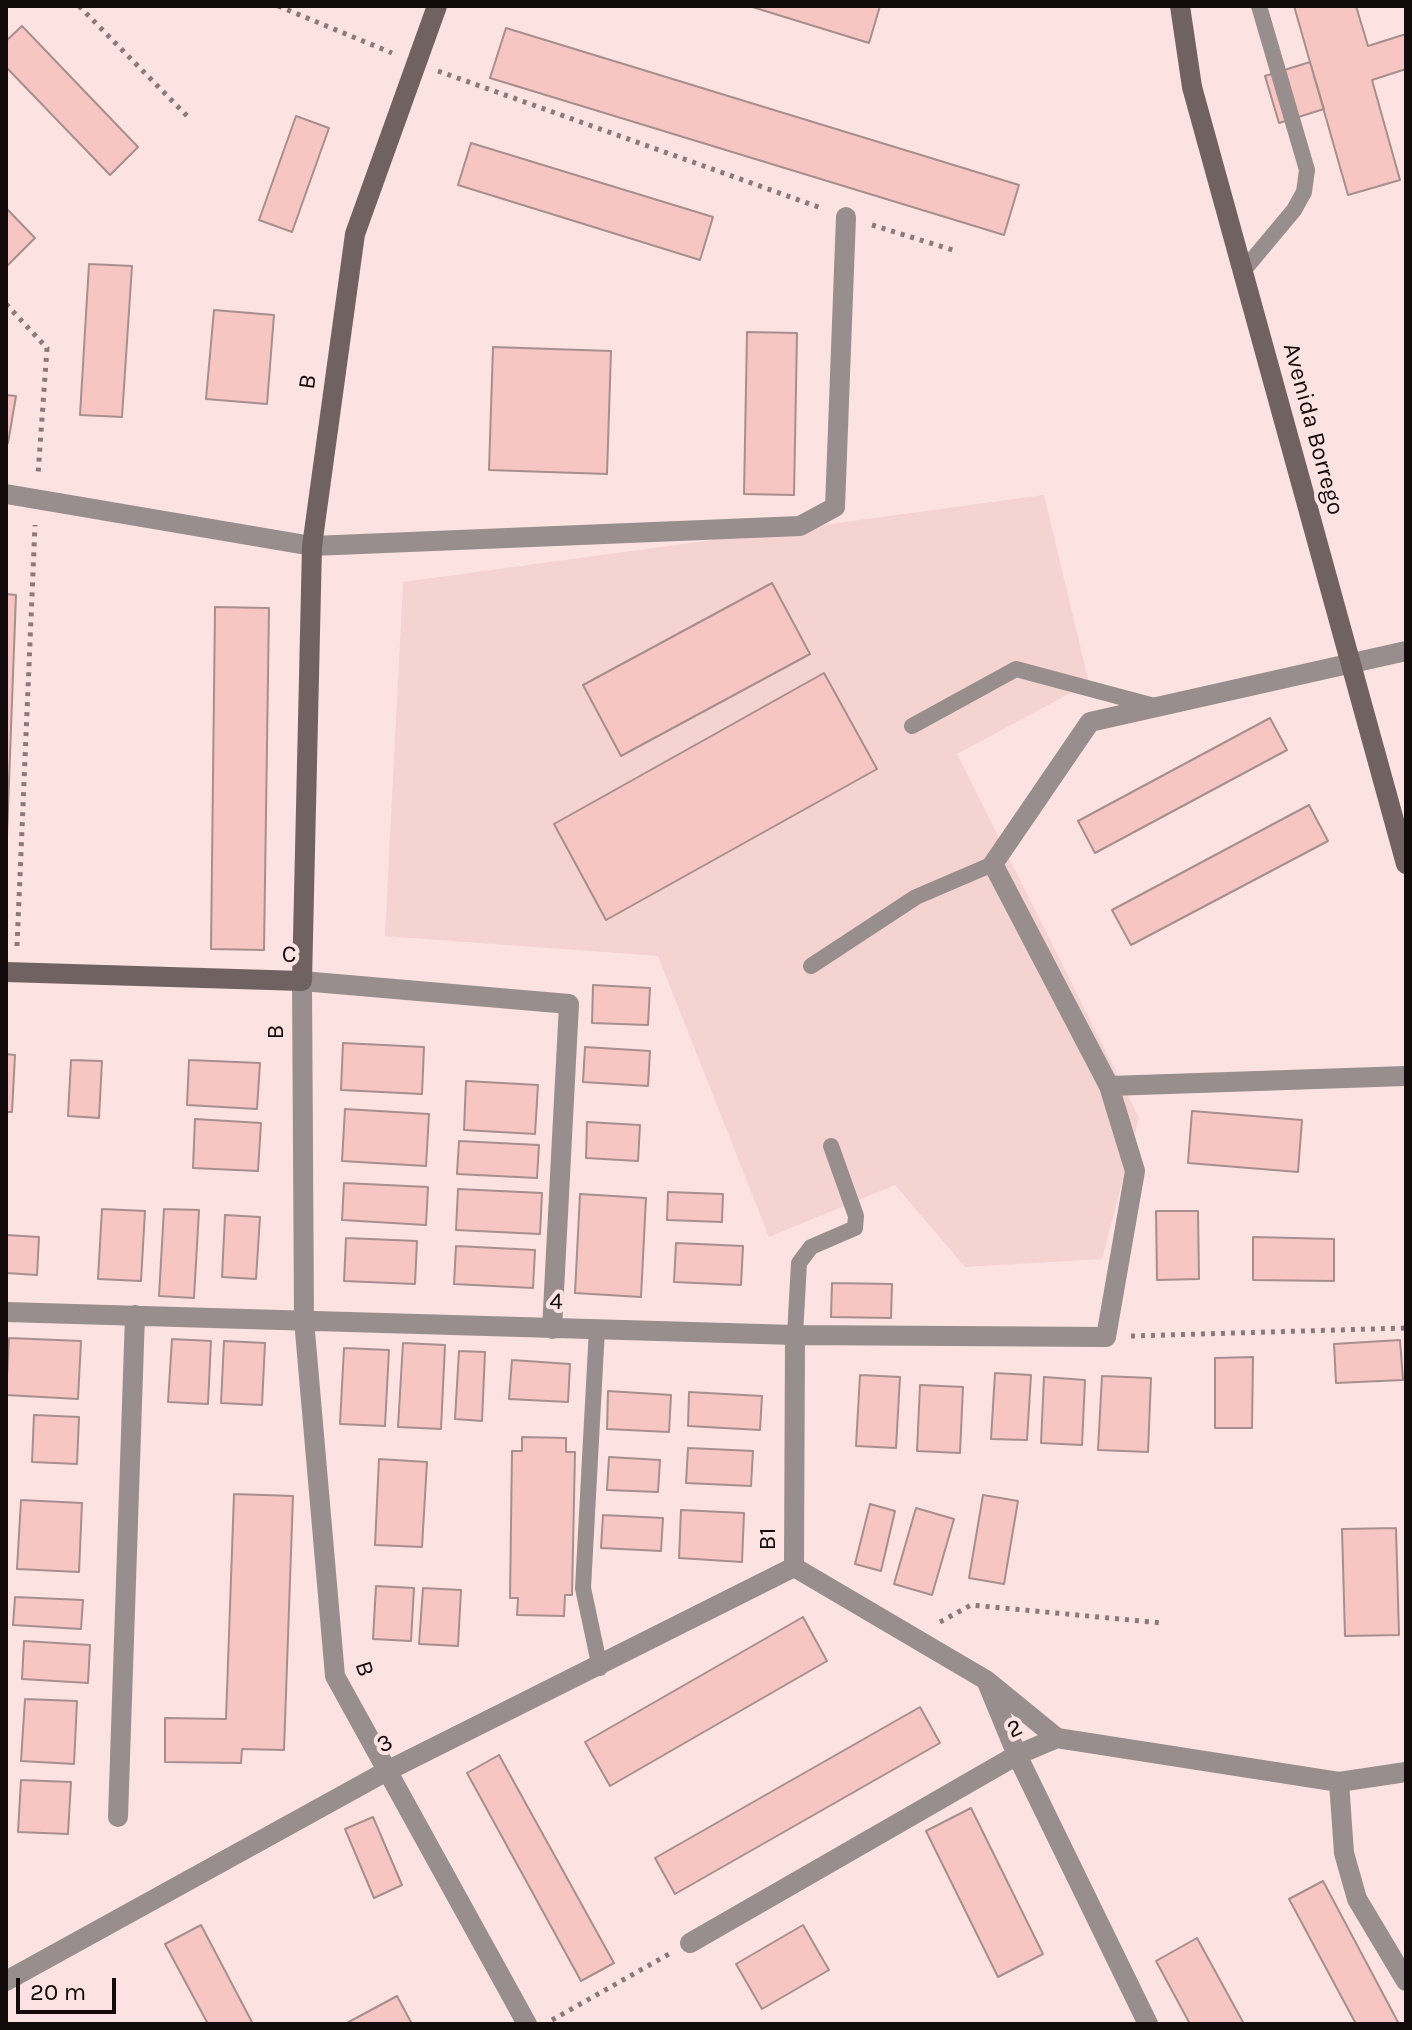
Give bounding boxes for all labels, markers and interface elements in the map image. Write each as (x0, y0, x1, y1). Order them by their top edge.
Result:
street label: Avenida Borrego (1276, 340, 1350, 518)
street label: B (293, 373, 323, 391)
street label: C (281, 940, 297, 970)
street label: B (262, 1025, 290, 1039)
street label: 4 (549, 1287, 563, 1317)
street label: B1 (754, 1528, 782, 1550)
street label: B (348, 1657, 380, 1681)
street label: 2 (1003, 1713, 1027, 1745)
street label: 3 (372, 1728, 398, 1760)
scale bar (20, 1962, 120, 2012)
text: 20 m (30, 1978, 86, 2006)

